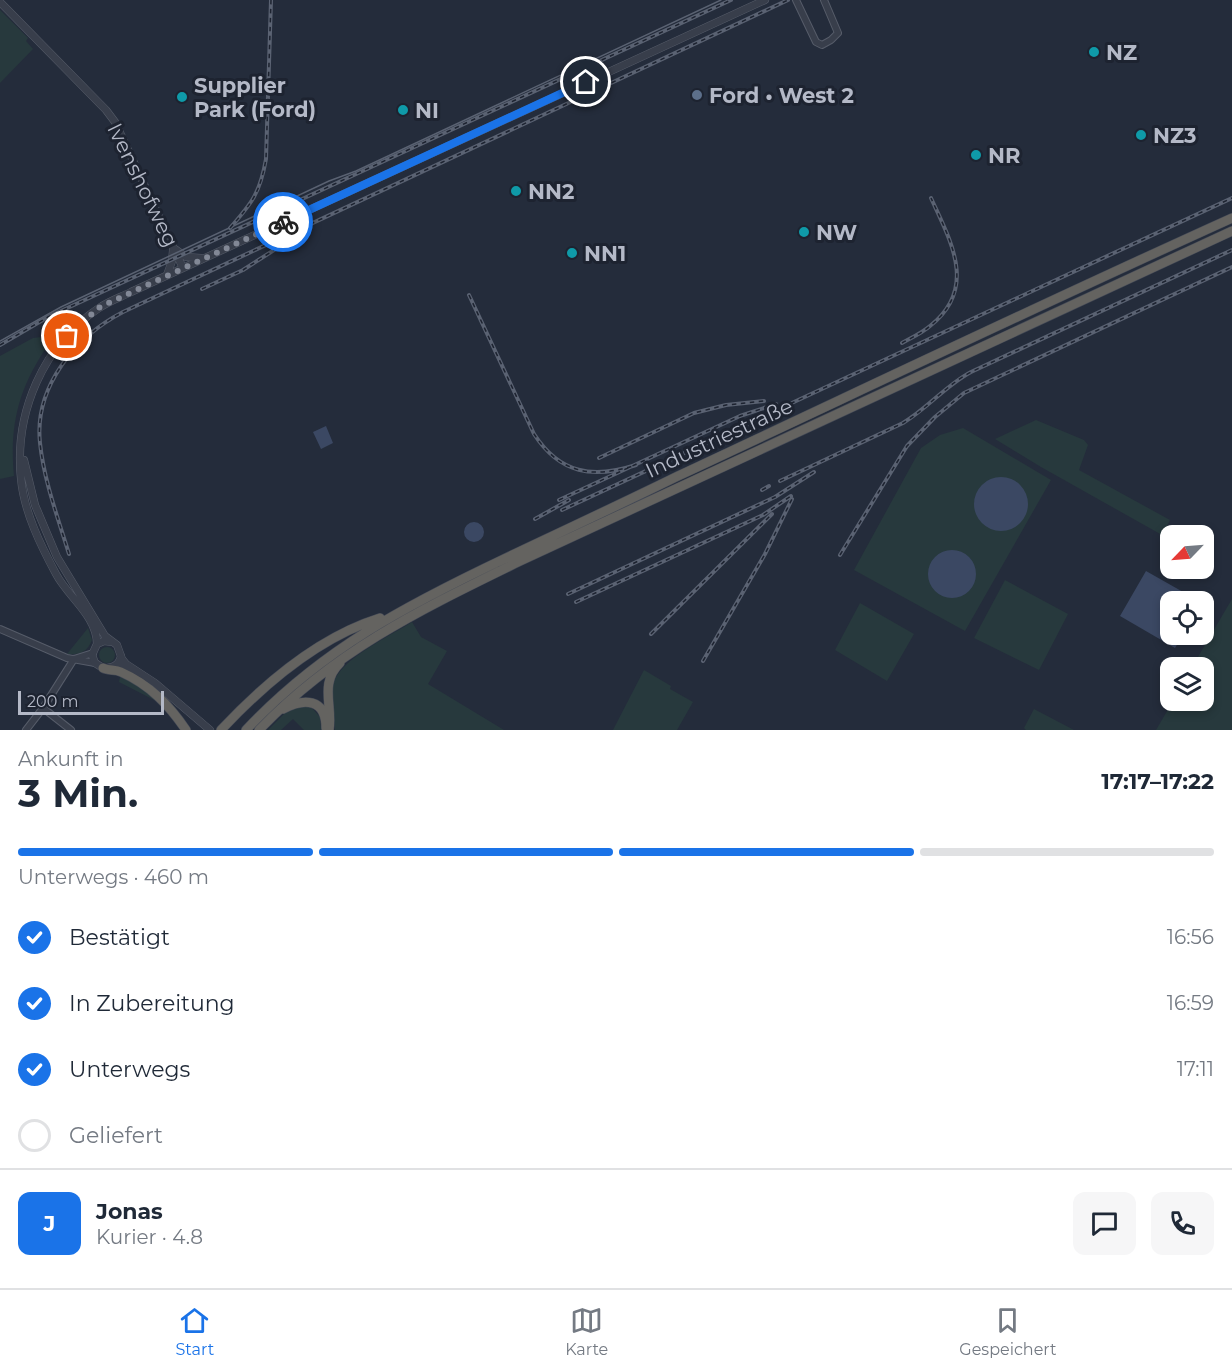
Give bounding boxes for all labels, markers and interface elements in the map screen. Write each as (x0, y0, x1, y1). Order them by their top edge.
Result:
place label: NZ (1106, 40, 1137, 65)
marker: NZ (1087, 45, 1101, 59)
pin (560, 56, 611, 107)
icon: home (569, 65, 602, 98)
place label: Supplier Park (Ford) (194, 73, 316, 122)
place label: Ford • West 2 (709, 83, 854, 108)
marker: Ford • West 2 (690, 88, 704, 102)
marker: Supplier Park (Ford) (175, 90, 189, 104)
place label: NI (415, 98, 439, 123)
marker: NI (396, 103, 410, 117)
street label: Ivenshofweg (102, 119, 184, 251)
place label: NZ3 (1153, 123, 1197, 148)
marker: NZ3 (1134, 128, 1148, 142)
place label: NR (988, 143, 1020, 168)
marker: NR (969, 148, 983, 162)
place label: NN2 (528, 179, 574, 204)
marker: NN2 (509, 184, 523, 198)
courier (253, 192, 313, 252)
icon: bike (267, 206, 300, 239)
place label: NW (816, 220, 857, 245)
marker: NW (797, 225, 811, 239)
place label: NN1 (584, 241, 626, 266)
marker: NN1 (565, 246, 579, 260)
pin (41, 310, 92, 361)
icon: bag (50, 319, 83, 352)
street label: Industriestraße (641, 393, 797, 483)
north arrow (1160, 525, 1214, 579)
map controls (1160, 525, 1214, 711)
button: locate (1160, 591, 1214, 645)
button: layers (1160, 657, 1214, 711)
scale bar (18, 688, 164, 716)
text: 200 m (27, 692, 78, 711)
text: Ankunft in (18, 747, 124, 771)
text: 17:17–17:22 (1101, 768, 1214, 795)
text: 3 Min. (18, 769, 138, 817)
text: Unterwegs · 460 m (18, 865, 209, 889)
icon: check (18, 921, 51, 954)
text: Bestätigt (69, 924, 170, 951)
text: 16:56 (1167, 925, 1214, 949)
icon: check (18, 987, 51, 1020)
text: In Zubereitung (69, 990, 235, 1017)
text: 16:59 (1167, 991, 1214, 1015)
icon: check (18, 1053, 51, 1086)
text: Unterwegs (69, 1056, 190, 1083)
text: 17:11 (1177, 1057, 1214, 1081)
text: Geliefert (69, 1122, 163, 1149)
button: chat (1073, 1192, 1136, 1255)
button: phone (1151, 1192, 1214, 1255)
text: Jonas (96, 1198, 163, 1225)
text: J (44, 1210, 55, 1237)
text: Kurier · 4.8 (96, 1225, 203, 1249)
tab: Start (176, 1304, 214, 1359)
tab: Karte (565, 1304, 608, 1359)
tab: Gespeichert (959, 1304, 1056, 1359)

